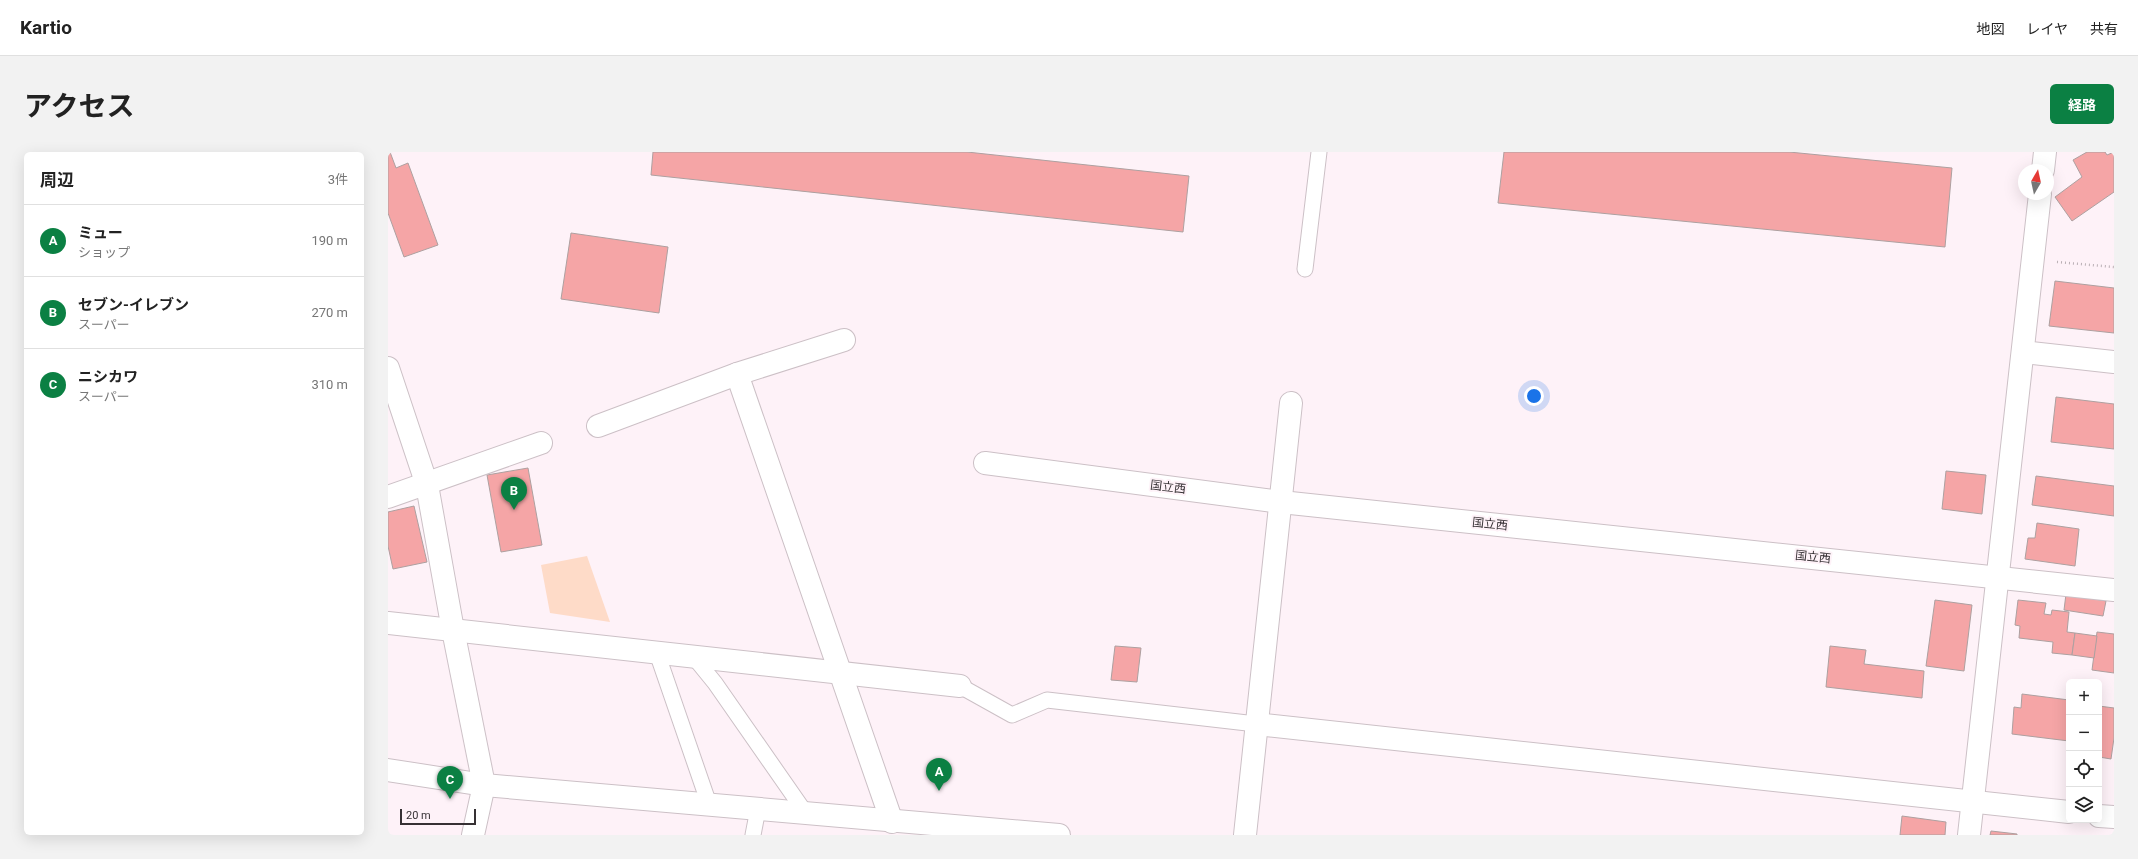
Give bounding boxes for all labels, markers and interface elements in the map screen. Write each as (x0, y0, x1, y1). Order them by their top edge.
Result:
text: Kartio (20, 16, 72, 39)
text: 地図 (1976, 21, 2004, 37)
text: レイヤ (2026, 21, 2068, 37)
text: 共有 (2090, 21, 2118, 37)
button: 経路 (2050, 84, 2114, 124)
text: アクセス (24, 90, 135, 123)
north arrow (2018, 164, 2054, 200)
text: 周辺 (40, 170, 74, 190)
text: 3件 (328, 172, 348, 187)
text: ミュー (78, 224, 123, 242)
text: A (49, 233, 57, 248)
text: 190 m (311, 233, 348, 248)
text: ショップ (78, 245, 130, 260)
text: セブン-イレブン (78, 296, 189, 314)
text: B (49, 305, 57, 320)
text: 270 m (311, 305, 348, 320)
text: スーパー (78, 317, 130, 332)
text: ニシカワ (78, 368, 138, 386)
text: C (49, 377, 57, 392)
text: 310 m (311, 377, 348, 392)
your location (1524, 386, 1544, 406)
text: スーパー (78, 389, 130, 404)
pin: B (501, 477, 527, 510)
street label: 国立西 (1149, 478, 1187, 496)
street label: 国立西 (1471, 515, 1509, 533)
street label: 国立西 (1794, 548, 1832, 566)
map controls (2066, 679, 2102, 823)
button: + (2066, 679, 2102, 715)
button: − (2066, 715, 2102, 751)
button: locate (2066, 751, 2102, 787)
pin: A (926, 758, 952, 791)
pin: C (437, 766, 463, 799)
button: layers (2066, 787, 2102, 823)
scale bar (400, 807, 476, 826)
text: 20 m (406, 809, 431, 822)

